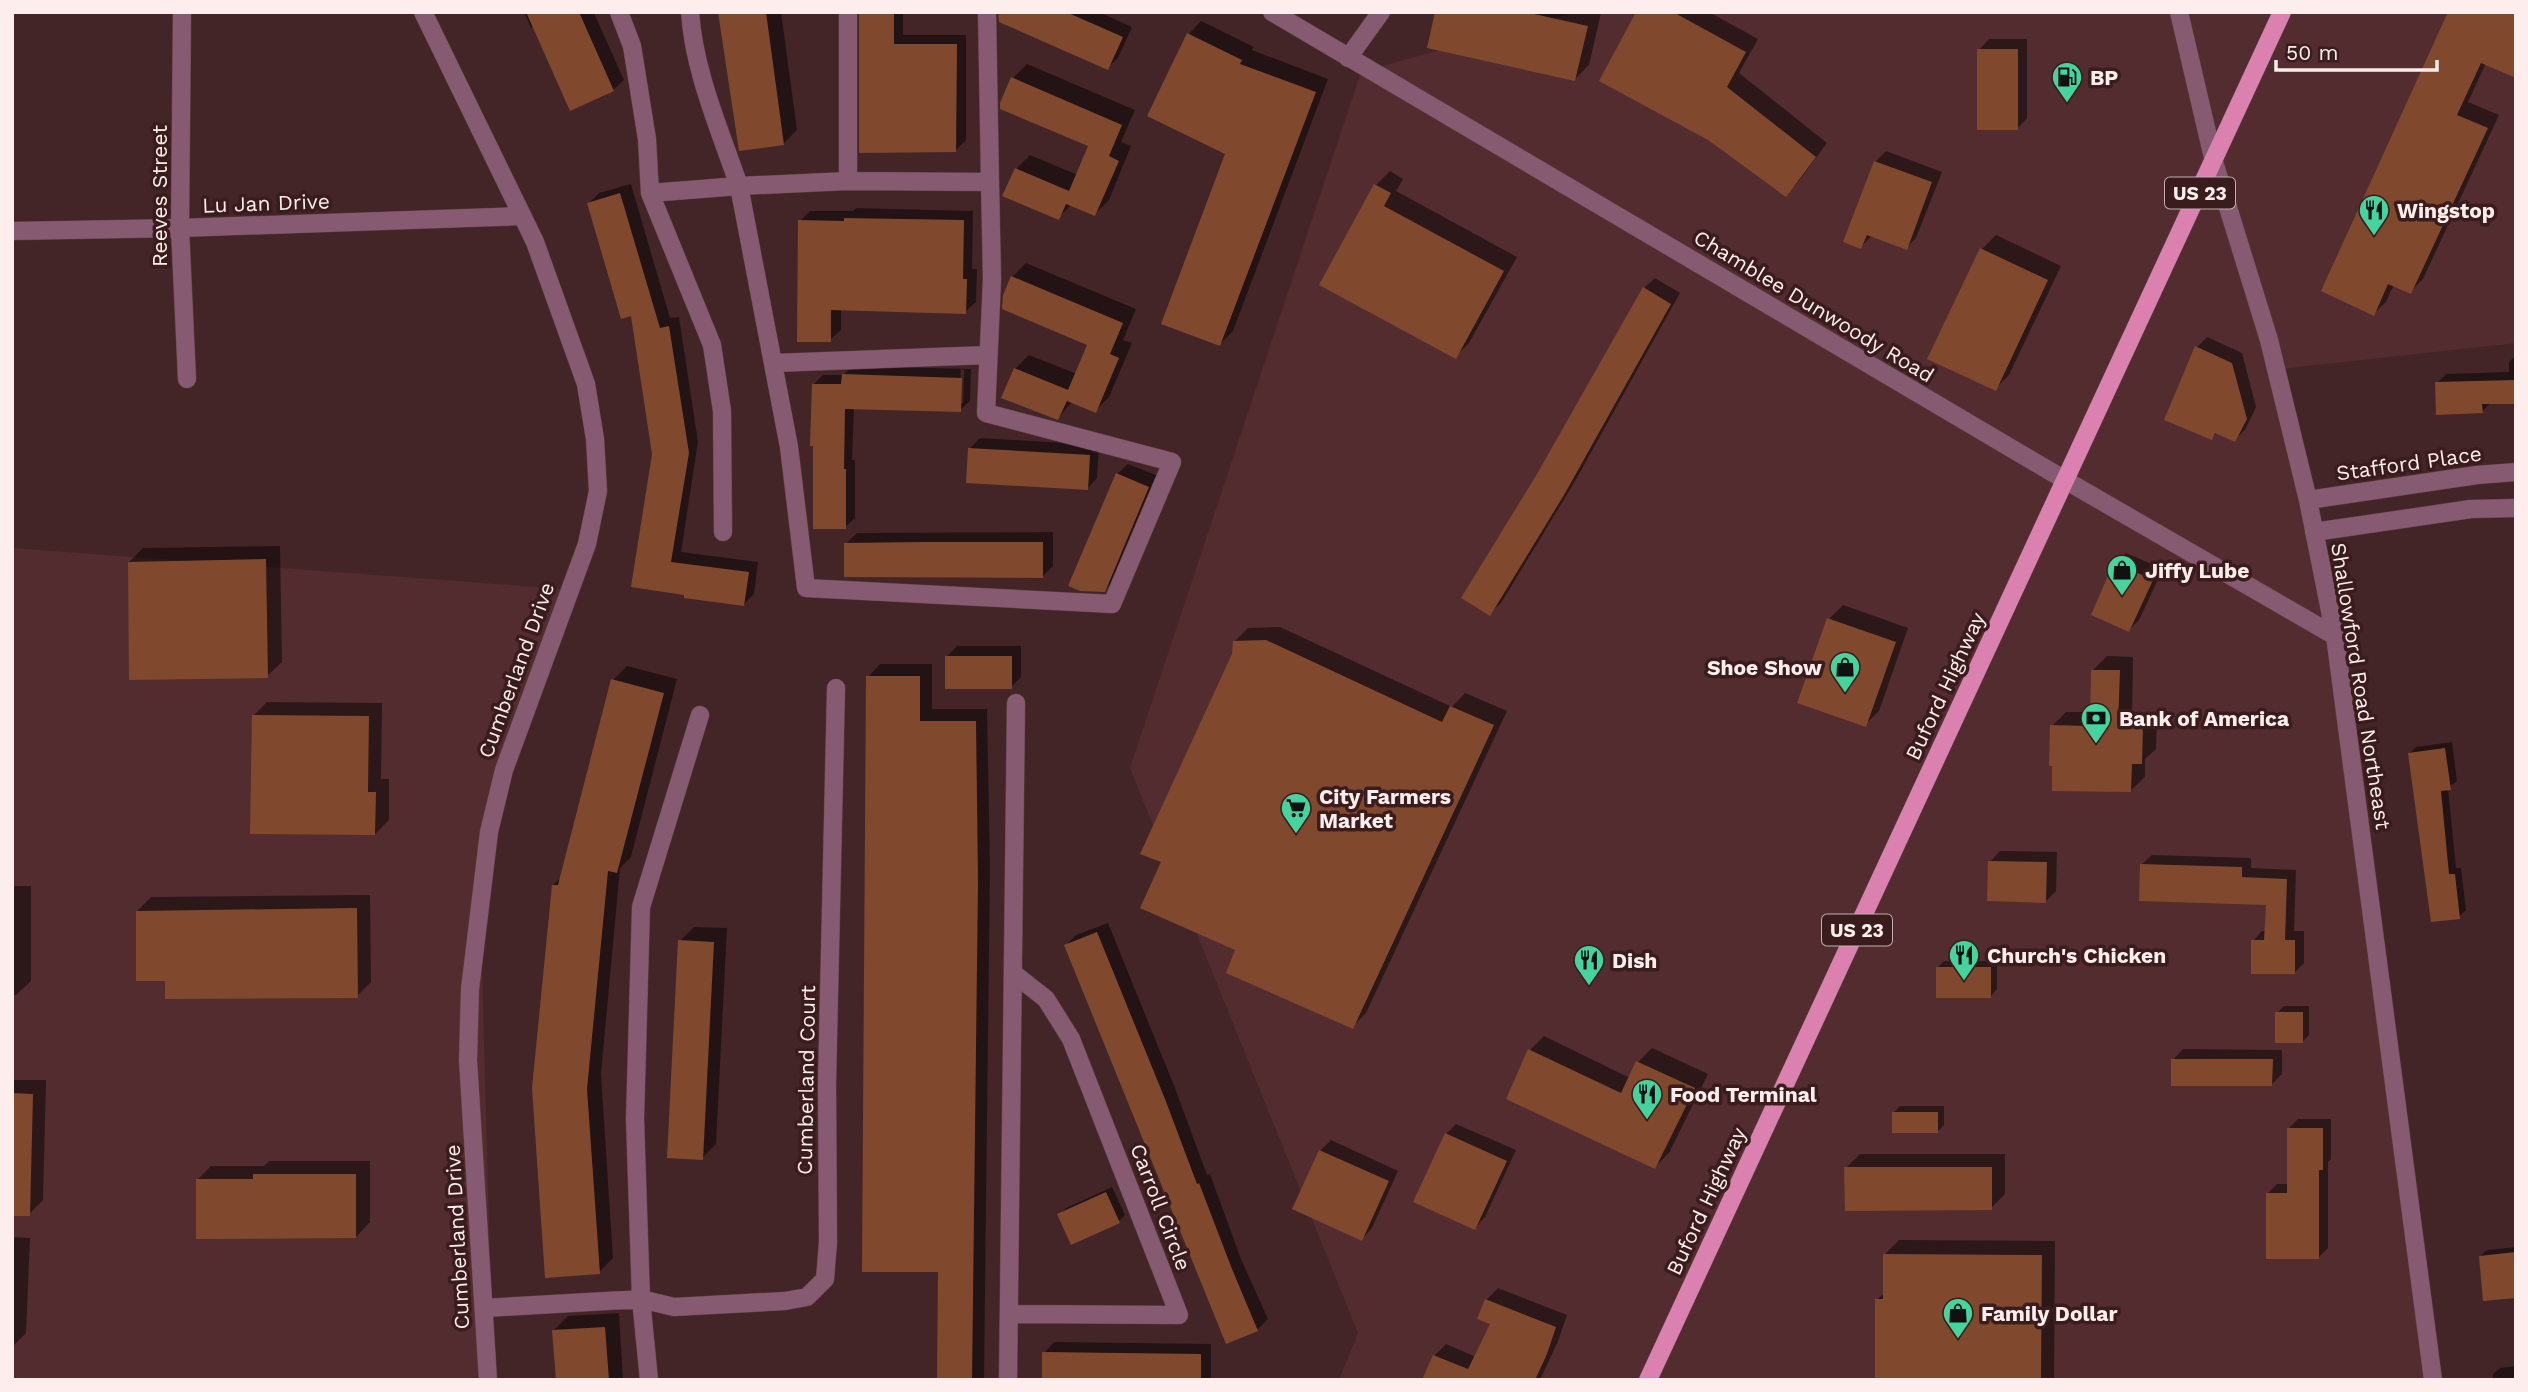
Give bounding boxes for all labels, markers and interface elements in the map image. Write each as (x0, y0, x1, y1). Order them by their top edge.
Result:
scale bar (2276, 28, 2437, 72)
text: 50 m (2286, 40, 2338, 65)
fuel station icon: BP (2050, 60, 2084, 104)
place label: BP (2090, 65, 2118, 90)
street label: Reeves Street (147, 125, 172, 267)
road number: US 23 (2165, 178, 2235, 209)
street label: Lu Jan Drive (202, 188, 330, 218)
restaurant icon: Wingstop (2357, 193, 2391, 237)
place label: Wingstop (2397, 198, 2495, 223)
street label: Chamblee Dunwoody Road (1689, 224, 1939, 388)
street label: Stafford Place (2335, 440, 2483, 486)
street label: Shallowford Road Northeast (2326, 541, 2396, 831)
shop icon: Jiffy Lube (2105, 553, 2139, 597)
place label: Jiffy Lube (2145, 558, 2249, 583)
street label: Cumberland Drive (473, 579, 559, 761)
street label: Buford Highway (1900, 608, 1990, 764)
shop icon: Shoe Show (1828, 650, 1862, 694)
place label: Shoe Show (1707, 655, 1822, 680)
bank icon: Bank of America (2079, 701, 2113, 745)
place label: Bank of America (2119, 706, 2290, 731)
place label: City Farmers Market (1319, 784, 1451, 833)
supermarket icon: City Farmers Market (1279, 791, 1313, 835)
road number: US 23 (1822, 914, 1892, 946)
restaurant icon: Church's Chicken (1947, 938, 1981, 982)
restaurant icon: Dish (1572, 943, 1606, 987)
place label: Church's Chicken (1987, 943, 2166, 968)
place label: Dish (1612, 948, 1657, 973)
street label: Cumberland Court (792, 985, 820, 1175)
restaurant icon: Food Terminal (1630, 1077, 1664, 1121)
place label: Food Terminal (1670, 1082, 1817, 1107)
street label: Buford Highway (1661, 1123, 1751, 1279)
street label: Carroll Circle (1125, 1140, 1197, 1274)
street label: Cumberland Drive (440, 1144, 474, 1330)
shop icon: Family Dollar (1941, 1296, 1975, 1340)
place label: Family Dollar (1981, 1301, 2118, 1326)

